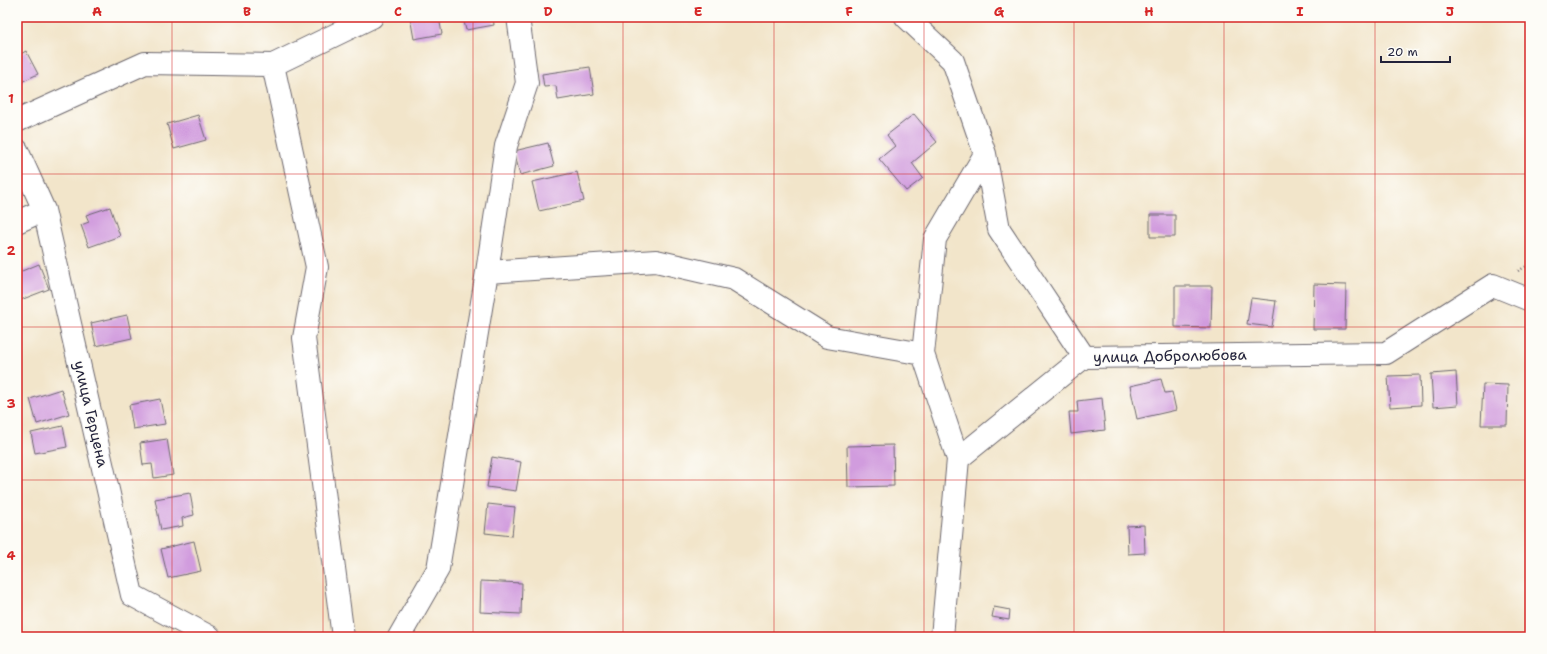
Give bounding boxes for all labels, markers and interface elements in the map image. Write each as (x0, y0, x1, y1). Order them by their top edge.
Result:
text: A (92, 3, 102, 20)
text: B (243, 3, 251, 20)
text: C (394, 3, 402, 20)
text: D (543, 3, 553, 20)
text: E (694, 3, 703, 20)
text: F (845, 3, 853, 20)
text: G (994, 3, 1005, 20)
text: H (1144, 3, 1154, 20)
text: I (1296, 3, 1304, 20)
text: J (1446, 3, 1454, 20)
scale bar (1381, 38, 1450, 64)
text: 20 m (1387, 44, 1418, 60)
text: 1 (8, 90, 14, 107)
text: 2 (6, 242, 16, 259)
street label: улица Добролюбова (1093, 345, 1248, 367)
street label: улица Герцена (69, 359, 113, 470)
text: 3 (6, 395, 16, 412)
text: 4 (6, 547, 16, 564)

